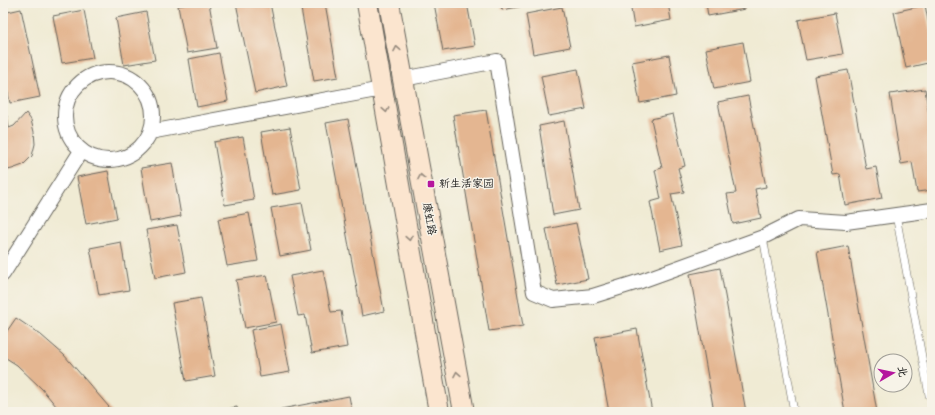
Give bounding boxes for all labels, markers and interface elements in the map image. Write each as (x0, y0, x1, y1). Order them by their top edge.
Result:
one-way arrow (393, 46, 402, 52)
one-way arrow (381, 107, 390, 113)
one-way arrow (417, 174, 426, 180)
place label: 新生活家园 (439, 175, 494, 193)
marker: 新生活家园 (426, 179, 436, 189)
street label: 康虹路 (417, 201, 441, 237)
one-way arrow (404, 235, 412, 241)
north arrow (873, 353, 913, 393)
text: 北 (892, 365, 912, 378)
one-way arrow (453, 371, 462, 377)

